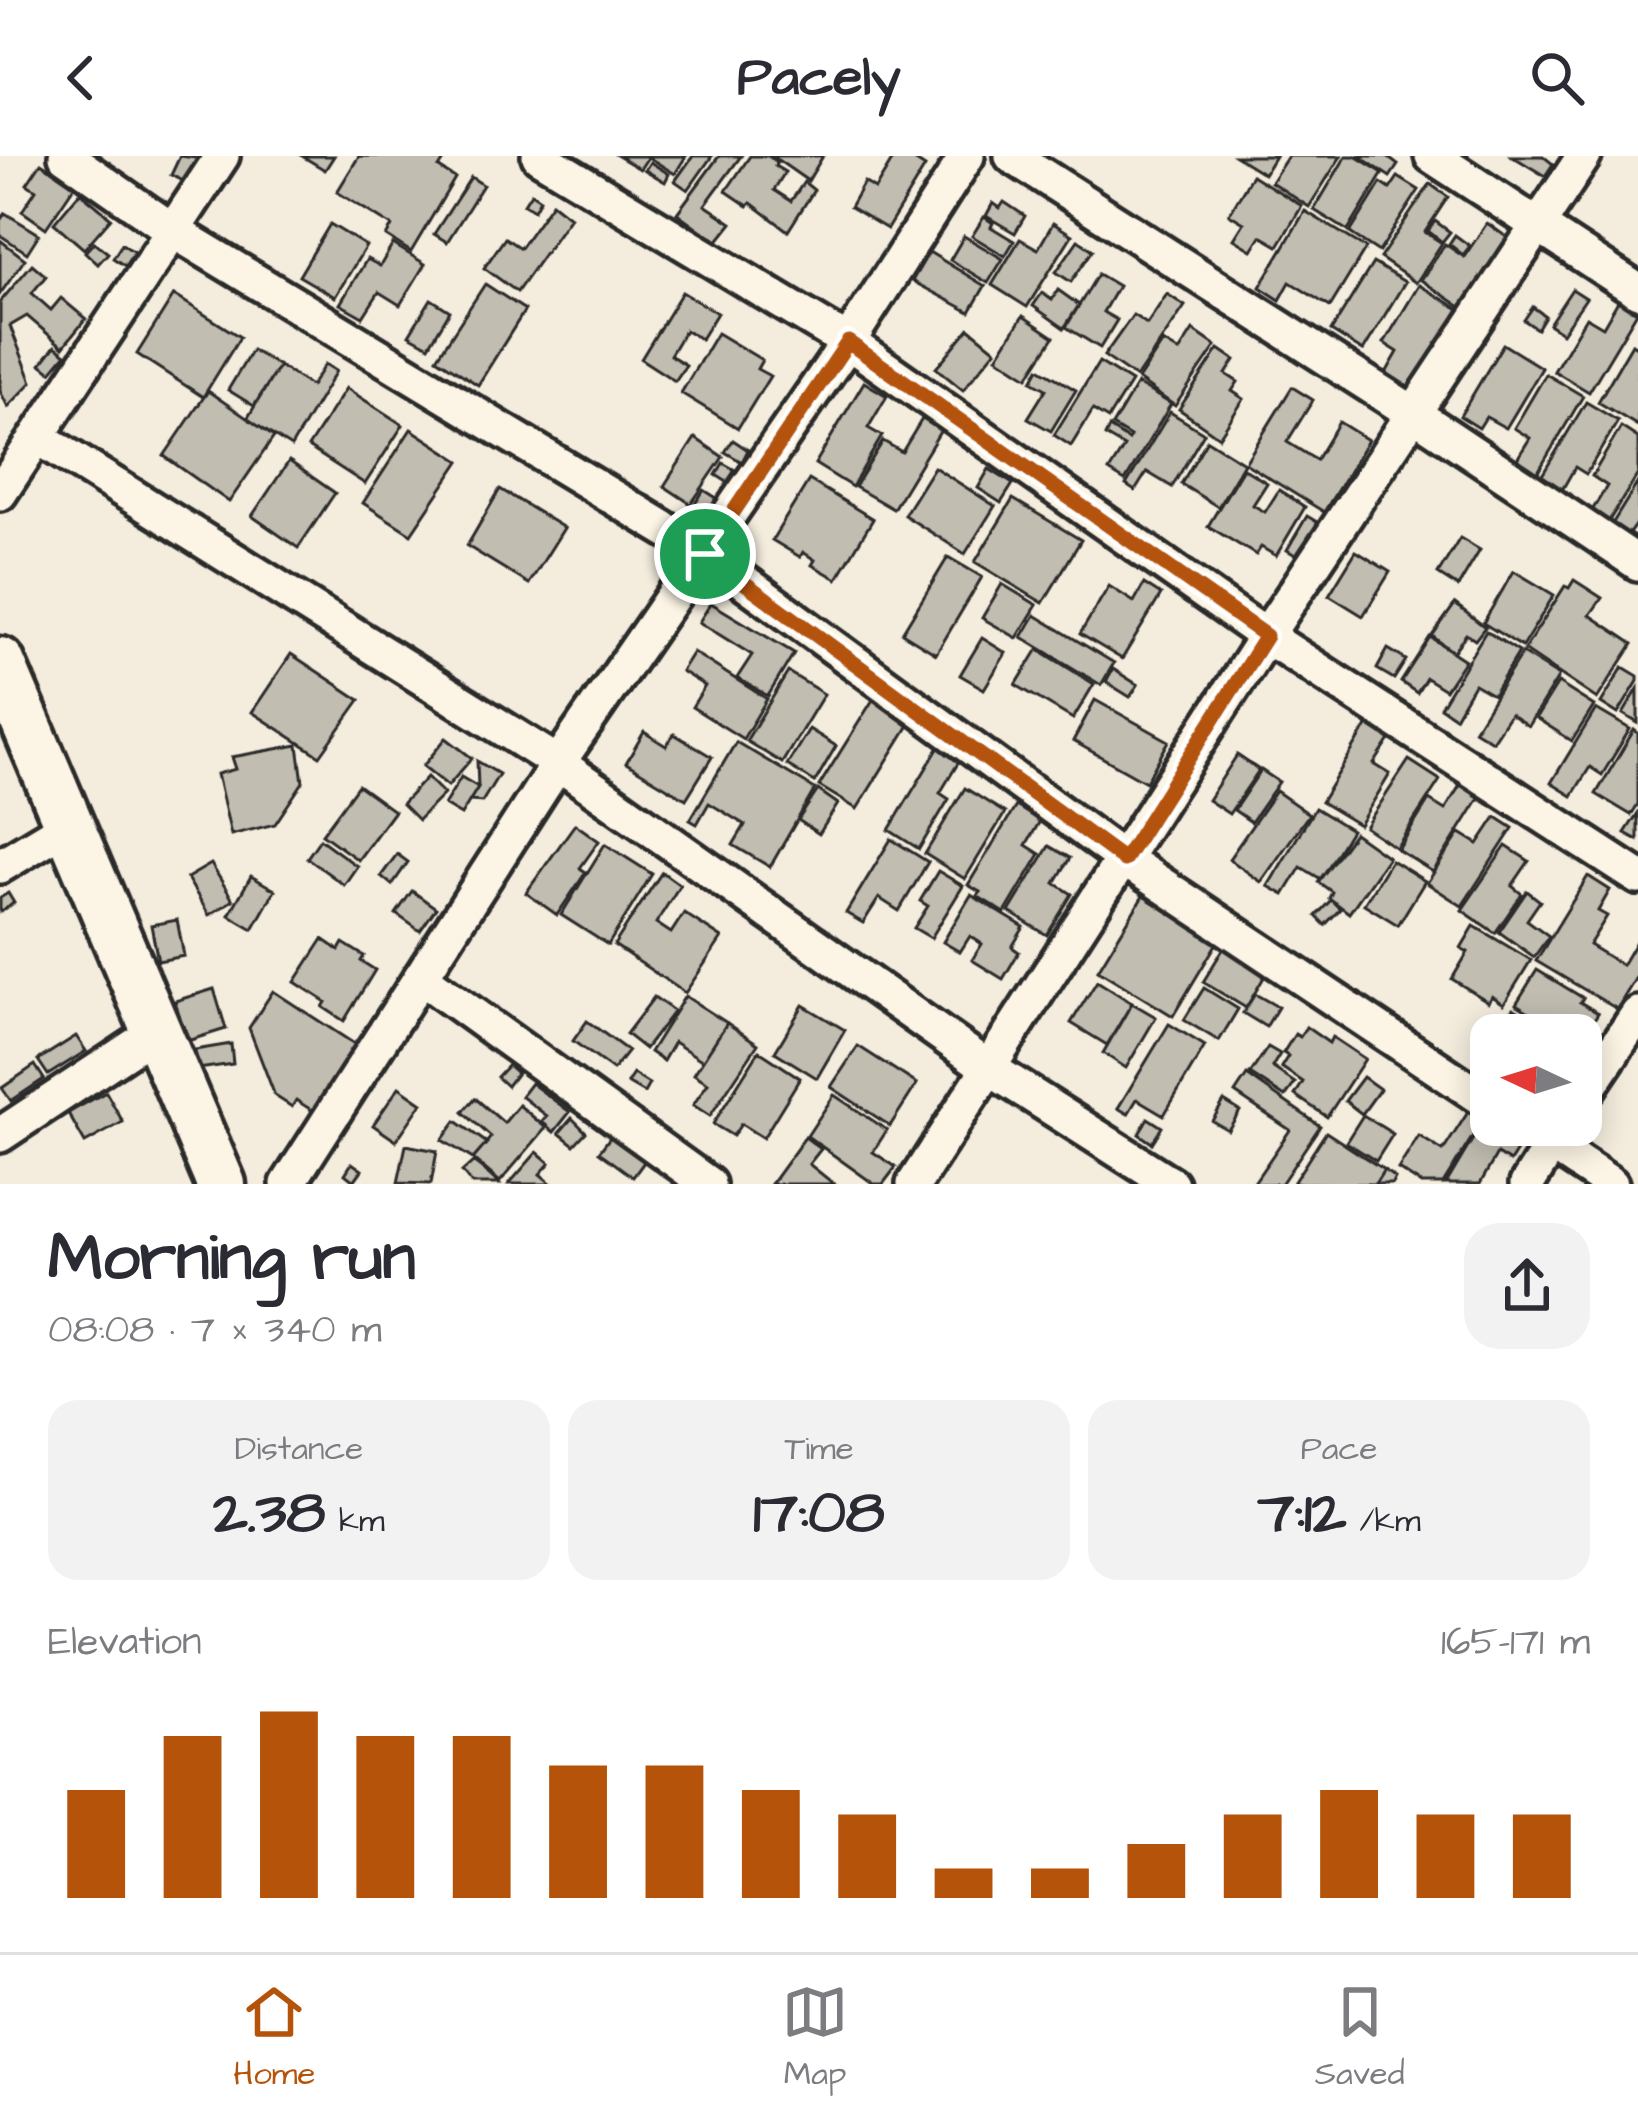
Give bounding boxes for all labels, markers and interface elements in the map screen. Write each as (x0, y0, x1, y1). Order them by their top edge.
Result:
text: Pacely (737, 41, 901, 116)
icon: back (48, 45, 114, 111)
icon: search (1524, 45, 1590, 111)
pin (654, 503, 756, 605)
icon: arrive (672, 521, 738, 587)
north arrow (1470, 1014, 1602, 1146)
map controls (1470, 1014, 1602, 1146)
text: Morning run (48, 1213, 416, 1305)
button: share (1464, 1223, 1590, 1349)
text: 08:08 · 7 × 340 m (48, 1304, 382, 1358)
text: Distance (235, 1426, 363, 1472)
text: Time (784, 1426, 854, 1472)
text: Pace (1301, 1426, 1377, 1472)
text: 2.38 (213, 1472, 326, 1555)
text: 17:08 (753, 1472, 885, 1555)
text: 7:12 (1257, 1472, 1346, 1555)
text: km (326, 1498, 385, 1544)
text: /km (1346, 1498, 1421, 1544)
text: Elevation (48, 1616, 202, 1670)
text: 165–171 m (1441, 1616, 1590, 1670)
tab: Home (233, 1979, 315, 2097)
tab: Map (782, 1979, 848, 2097)
tab: Saved (1315, 1979, 1405, 2097)

